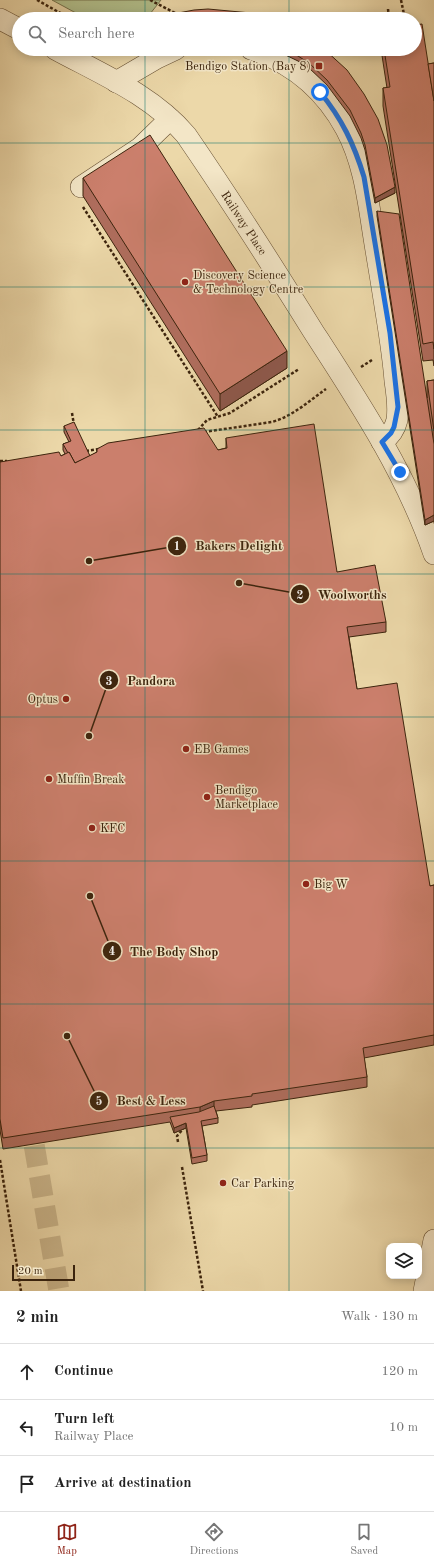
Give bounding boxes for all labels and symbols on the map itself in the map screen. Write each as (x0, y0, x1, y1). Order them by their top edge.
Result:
place label: Bendigo Station (Bay 8) (185, 60, 311, 73)
marker: Bendigo Station (Bay 8) (314, 61, 324, 71)
route start (311, 83, 329, 101)
street label: Railway Place (218, 189, 268, 258)
place label: Discovery Science & Technology Centre (193, 270, 304, 296)
marker: Discovery Science & Technology Centre (180, 277, 190, 287)
route end (391, 463, 409, 481)
callout: Bakers Delight (167, 533, 291, 558)
text: Bakers Delight (195, 540, 283, 553)
text: 1 (174, 541, 180, 553)
callout: Woolworths (290, 582, 395, 607)
text: Woolworths (317, 589, 387, 602)
text: 2 (297, 590, 304, 602)
callout: Pandora (99, 668, 183, 693)
text: Pandora (127, 675, 175, 688)
text: 3 (106, 676, 113, 688)
place label: Optus (28, 694, 58, 706)
marker: Optus (61, 694, 71, 704)
marker: EB Games (181, 744, 191, 754)
place label: EB Games (194, 744, 249, 756)
marker: Muffin Break (44, 774, 54, 784)
place label: Muffin Break (57, 774, 125, 786)
place label: Bendigo Marketplace (215, 785, 278, 811)
marker: Bendigo Marketplace (202, 792, 212, 802)
marker: KFC (87, 823, 97, 833)
place label: KFC (100, 823, 125, 835)
marker: Big W (301, 879, 311, 889)
place label: Big W (314, 879, 348, 891)
callout: The Body Shop (102, 939, 226, 964)
text: 4 (109, 946, 116, 958)
text: The Body Shop (130, 946, 218, 959)
callout: Best & Less (89, 1088, 194, 1113)
text: 5 (96, 1095, 103, 1108)
text: Best & Less (116, 1095, 186, 1108)
marker: Car Parking (218, 1178, 228, 1188)
place label: Car Parking (231, 1178, 295, 1190)
scale bar (12, 1263, 75, 1282)

